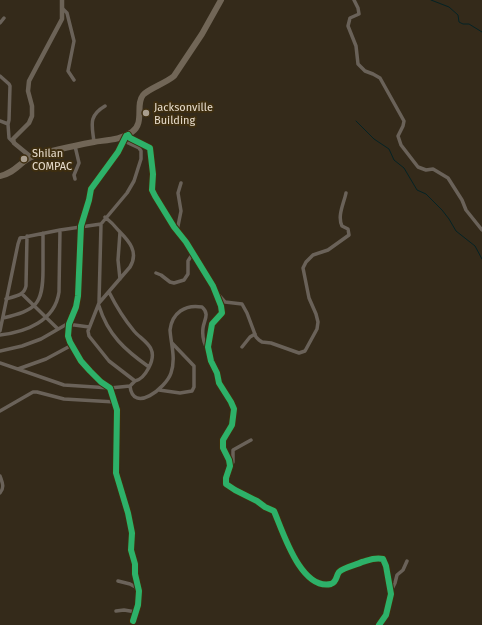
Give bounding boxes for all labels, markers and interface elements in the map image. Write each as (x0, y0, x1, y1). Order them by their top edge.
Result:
place label: Jacksonville Building (154, 101, 213, 127)
marker: Jacksonville Building (141, 108, 151, 118)
place label: Shilan COMPAC (32, 147, 72, 173)
marker: Shilan COMPAC (19, 154, 29, 164)

